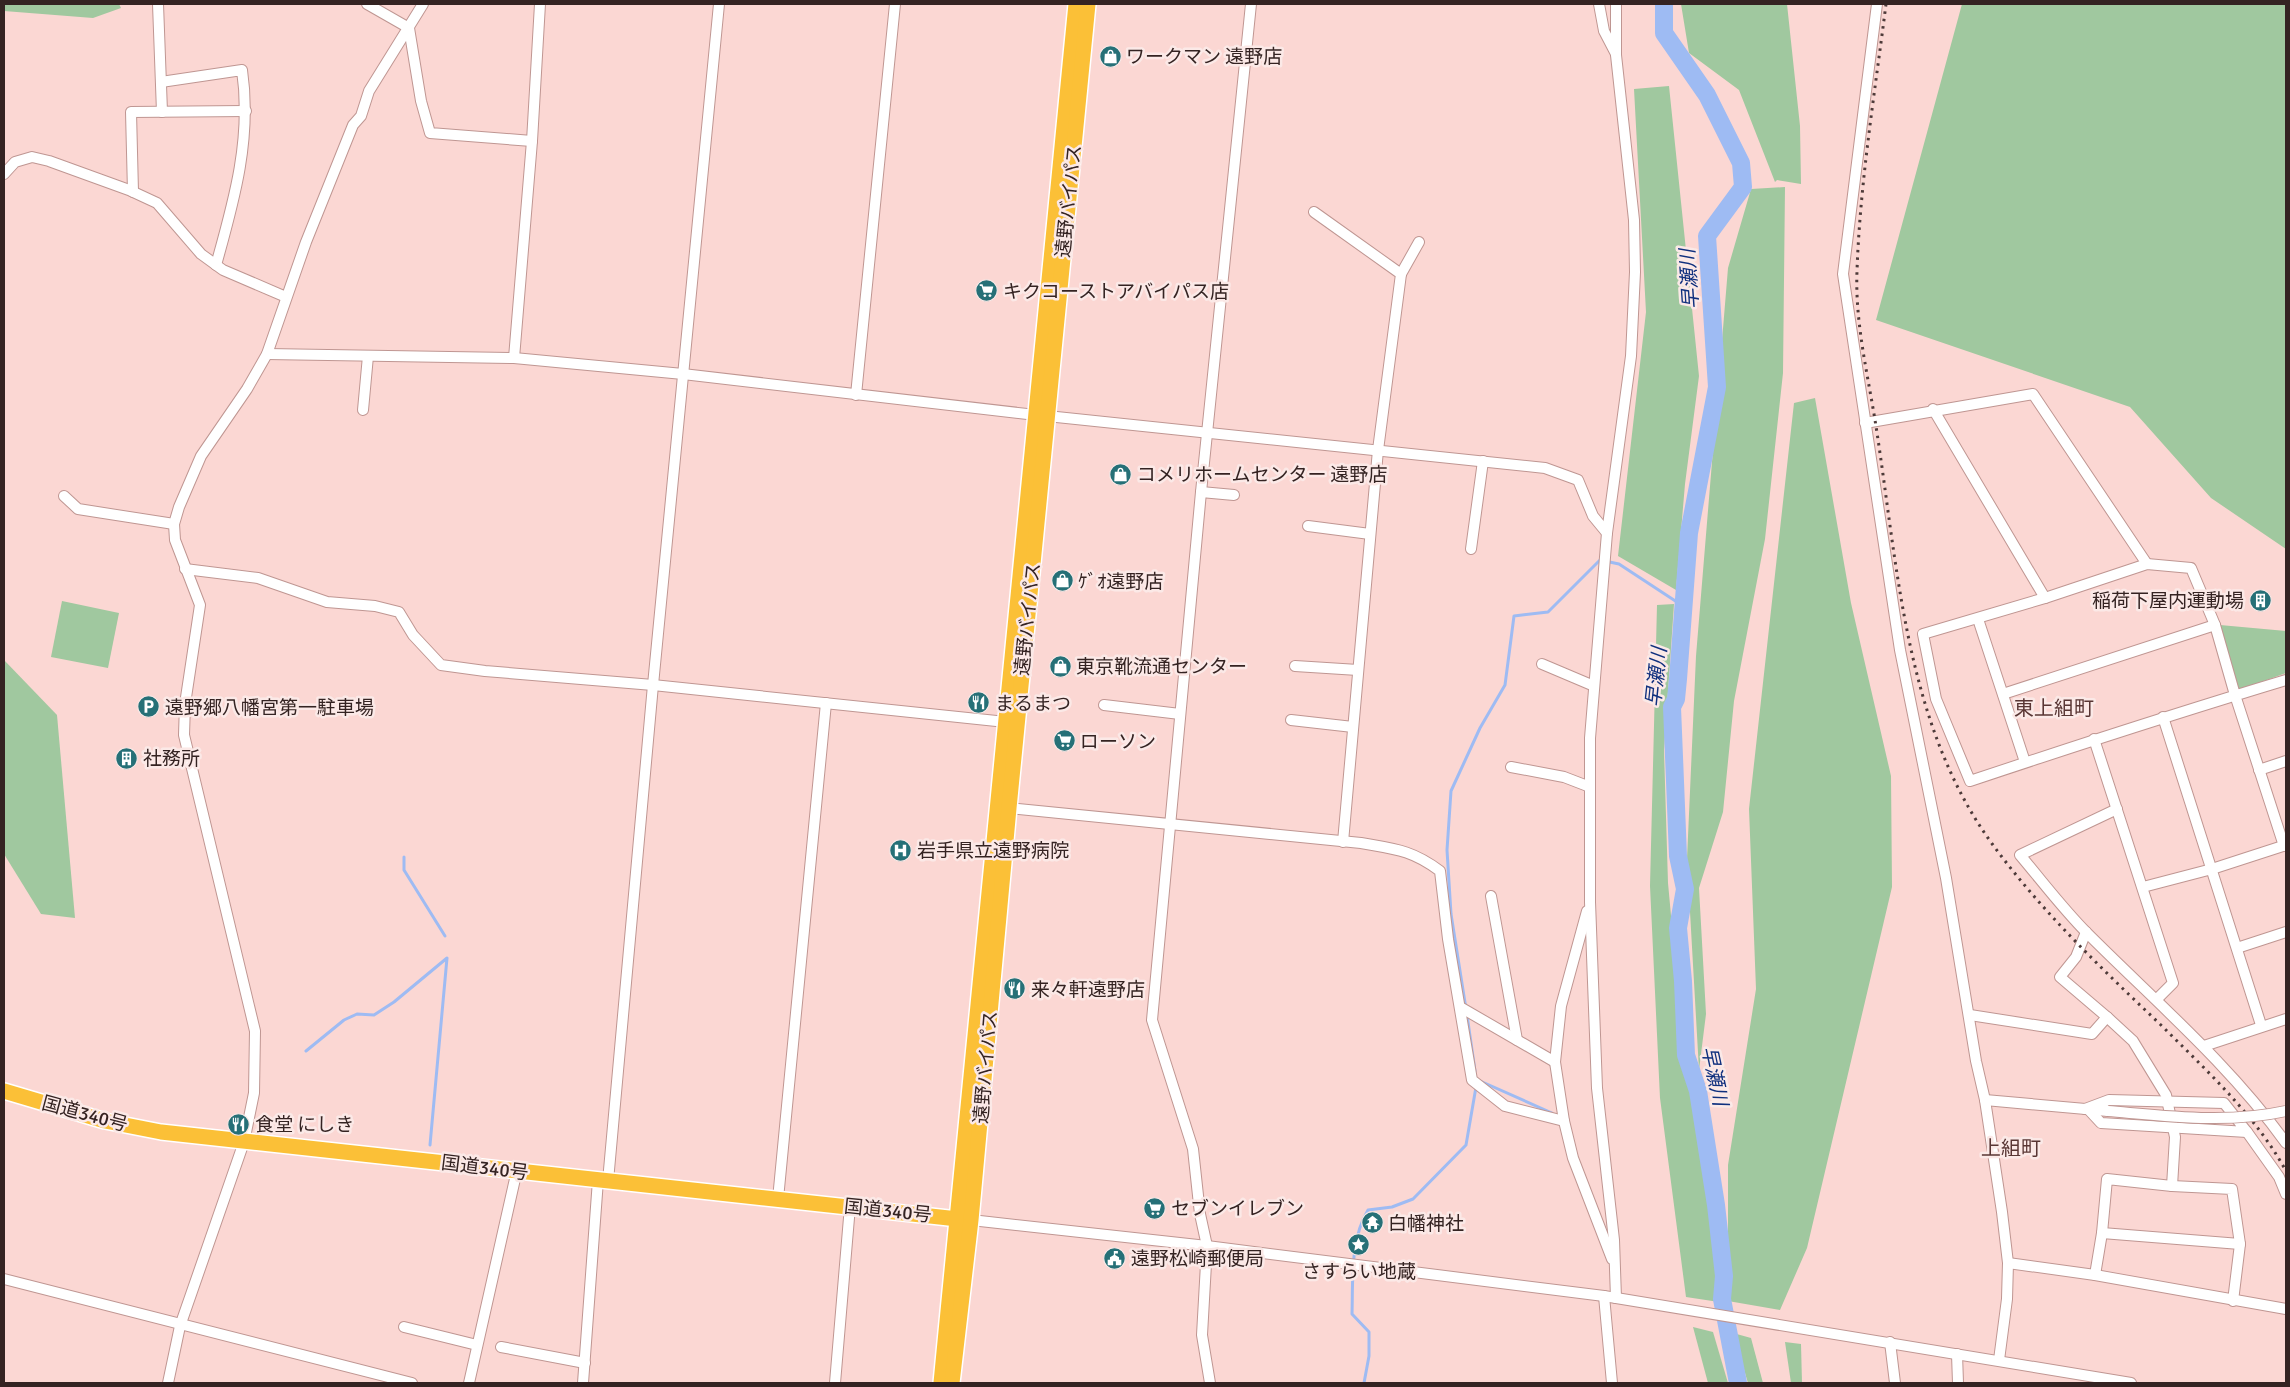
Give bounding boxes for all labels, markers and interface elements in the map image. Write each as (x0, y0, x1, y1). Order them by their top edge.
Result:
shop icon: ワークマン 遠野店 (1098, 44, 1122, 68)
place label: ワークマン 遠野店 (1126, 45, 1282, 69)
street label: 遠野バイパス (1051, 143, 1087, 259)
water label: 早瀬川 (1675, 246, 1704, 310)
supermarket icon: キクコーストアバイパス店 (975, 279, 999, 303)
place label: キクコーストアバイパス店 (1003, 280, 1229, 304)
shop icon: コメリホームセンター 遠野店 (1109, 462, 1133, 486)
place label: コメリホームセンター 遠野店 (1137, 463, 1388, 487)
street label: 遠野バイパス (1010, 561, 1046, 677)
shop icon: ｹﾞｵ遠野店 (1050, 569, 1074, 593)
place label: ｹﾞｵ遠野店 (1078, 570, 1164, 594)
building icon: 稲荷下屋内運動場 (2248, 588, 2272, 612)
place label: 稲荷下屋内運動場 (2092, 589, 2244, 613)
water label: 早瀬川 (1641, 644, 1672, 708)
shop icon: 東京靴流通センター (1048, 654, 1072, 678)
place label: 東京靴流通センター (1076, 655, 1247, 679)
restaurant icon: まるまつ (967, 691, 991, 715)
place label: まるまつ (995, 692, 1071, 716)
parking icon: 遠野郷八幡宮第一駐車場 (137, 695, 161, 719)
place label: 遠野郷八幡宮第一駐車場 (165, 696, 374, 720)
district label: 東上組町 (2014, 696, 2094, 721)
supermarket icon: ローソン (1052, 729, 1076, 753)
place label: ローソン (1080, 730, 1156, 754)
building icon: 社務所 (115, 746, 139, 770)
place label: 社務所 (143, 747, 200, 771)
hospital icon: 岩手県立遠野病院 (889, 838, 913, 862)
place label: 岩手県立遠野病院 (917, 839, 1069, 863)
restaurant icon: 来々軒遠野店 (1003, 977, 1027, 1001)
place label: 来々軒遠野店 (1031, 978, 1145, 1002)
street label: 遠野バイパス (969, 1009, 1003, 1125)
water label: 早瀬川 (1696, 1044, 1733, 1110)
street label: 国道340号 (39, 1091, 130, 1137)
restaurant icon: 食堂 にしき (227, 1112, 251, 1136)
place label: 食堂 にしき (255, 1113, 354, 1137)
district label: 上組町 (1981, 1136, 2041, 1161)
street label: 国道340号 (440, 1151, 530, 1185)
street label: 国道340号 (843, 1194, 933, 1228)
supermarket icon: セブンイレブン (1143, 1196, 1167, 1220)
place label: セブンイレブン (1171, 1197, 1304, 1221)
temple icon: 白幡神社 (1360, 1211, 1384, 1235)
place label: 白幡神社 (1388, 1212, 1464, 1236)
place icon: さすらい地蔵 (1347, 1233, 1371, 1257)
public building icon: 遠野松崎郵便局 (1103, 1246, 1127, 1270)
place label: 遠野松崎郵便局 (1131, 1247, 1264, 1271)
place label: さすらい地蔵 (1302, 1260, 1416, 1284)

